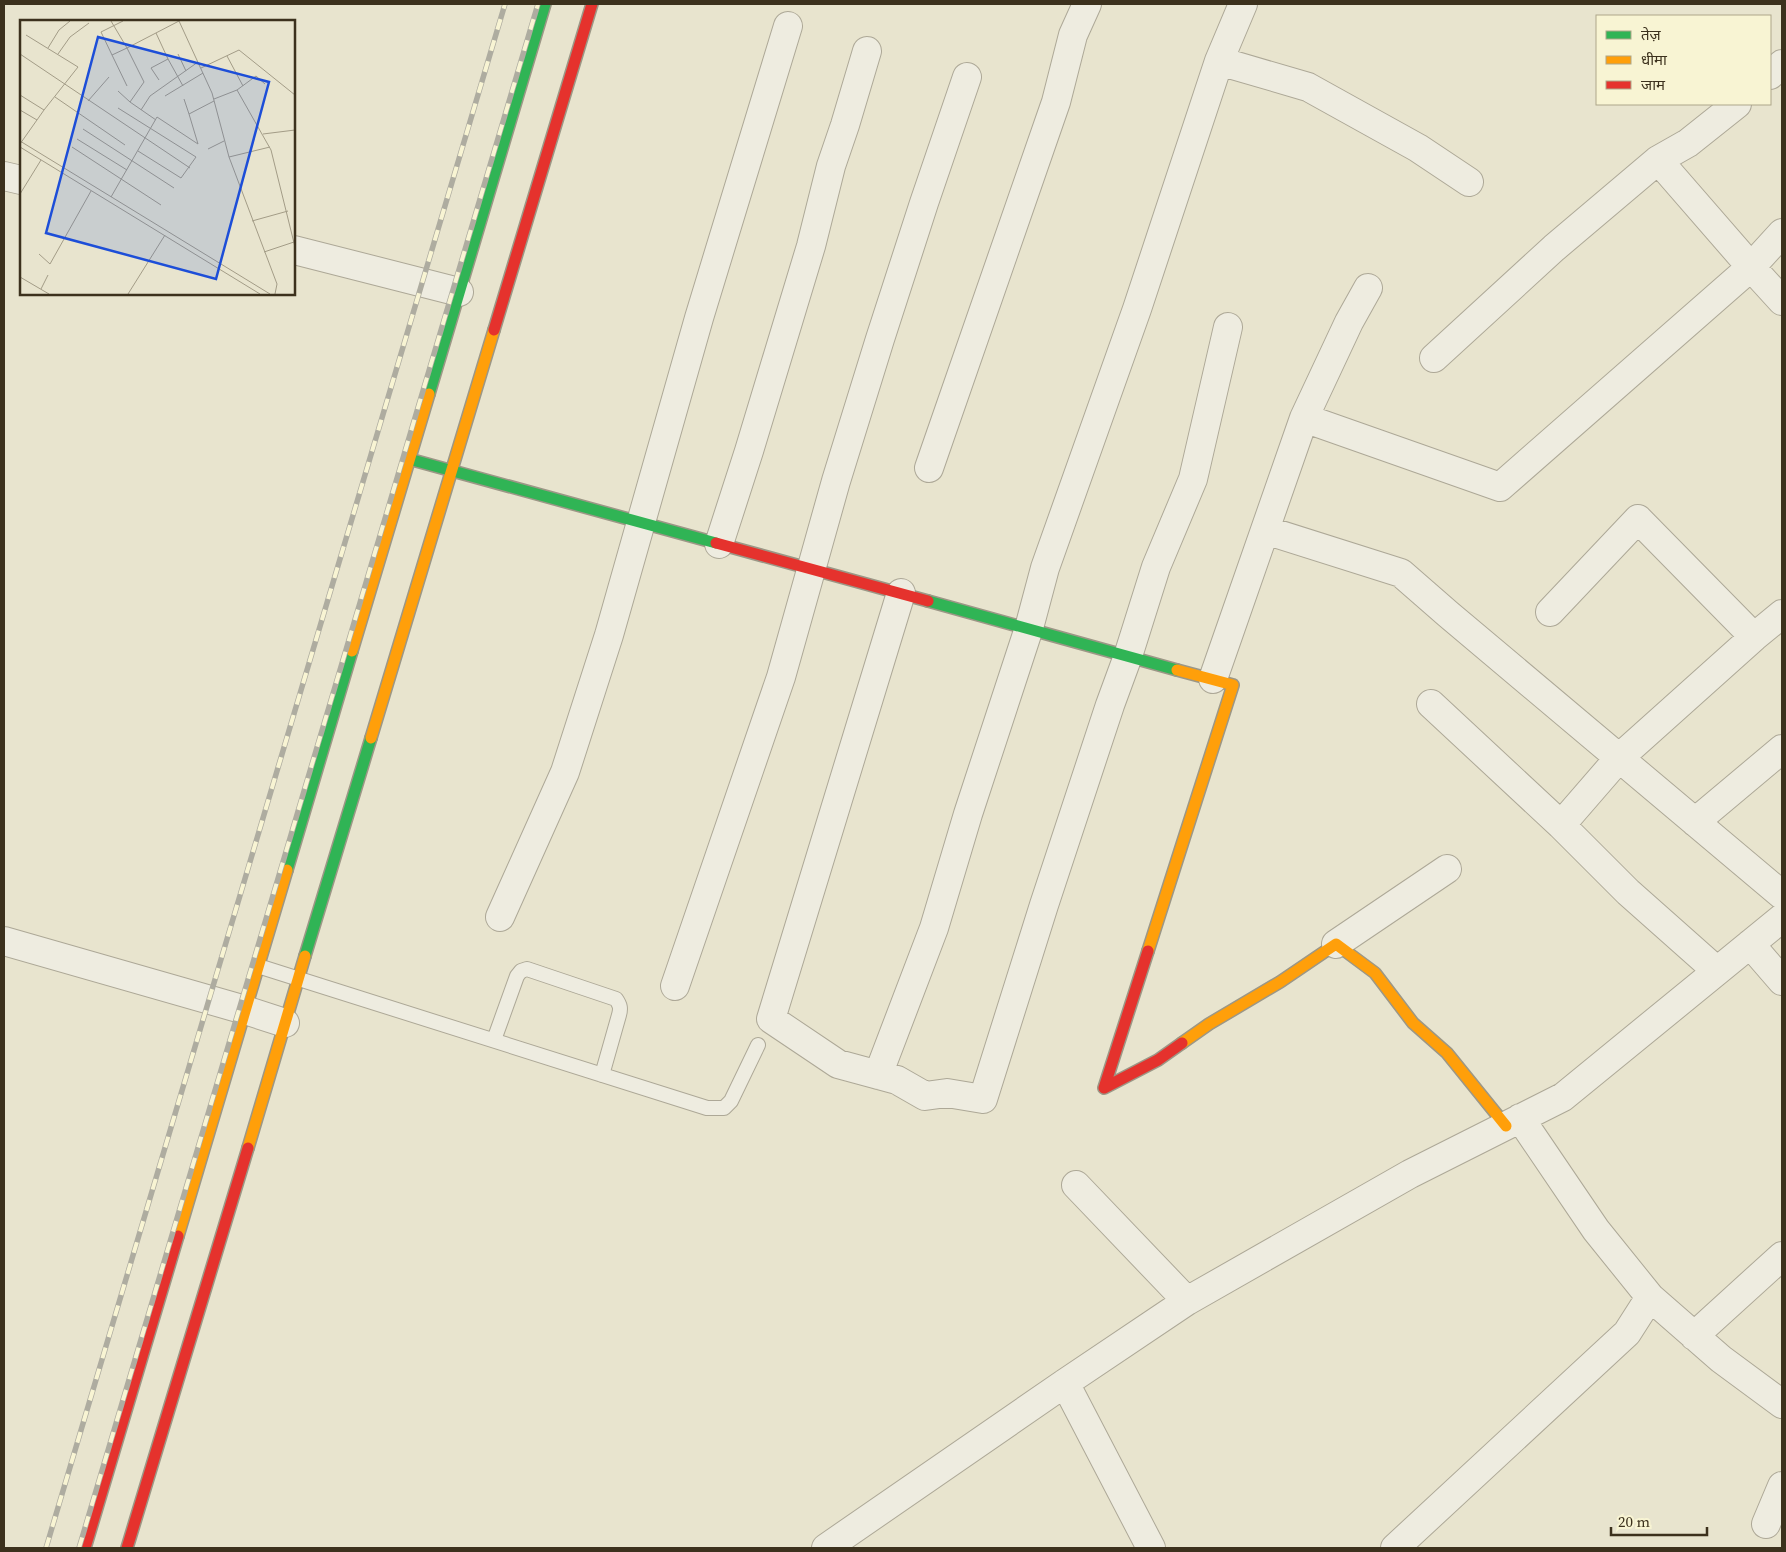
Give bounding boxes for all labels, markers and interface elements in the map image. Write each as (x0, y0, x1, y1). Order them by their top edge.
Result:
legend (1596, 15, 1771, 105)
inset map (20, 20, 295, 295)
text: तेज़ (1641, 24, 1662, 45)
text: धीमा (1641, 49, 1668, 70)
text: जाम (1641, 74, 1666, 95)
scale bar (1611, 1504, 1707, 1536)
text: 20 m (1618, 1511, 1650, 1532)

